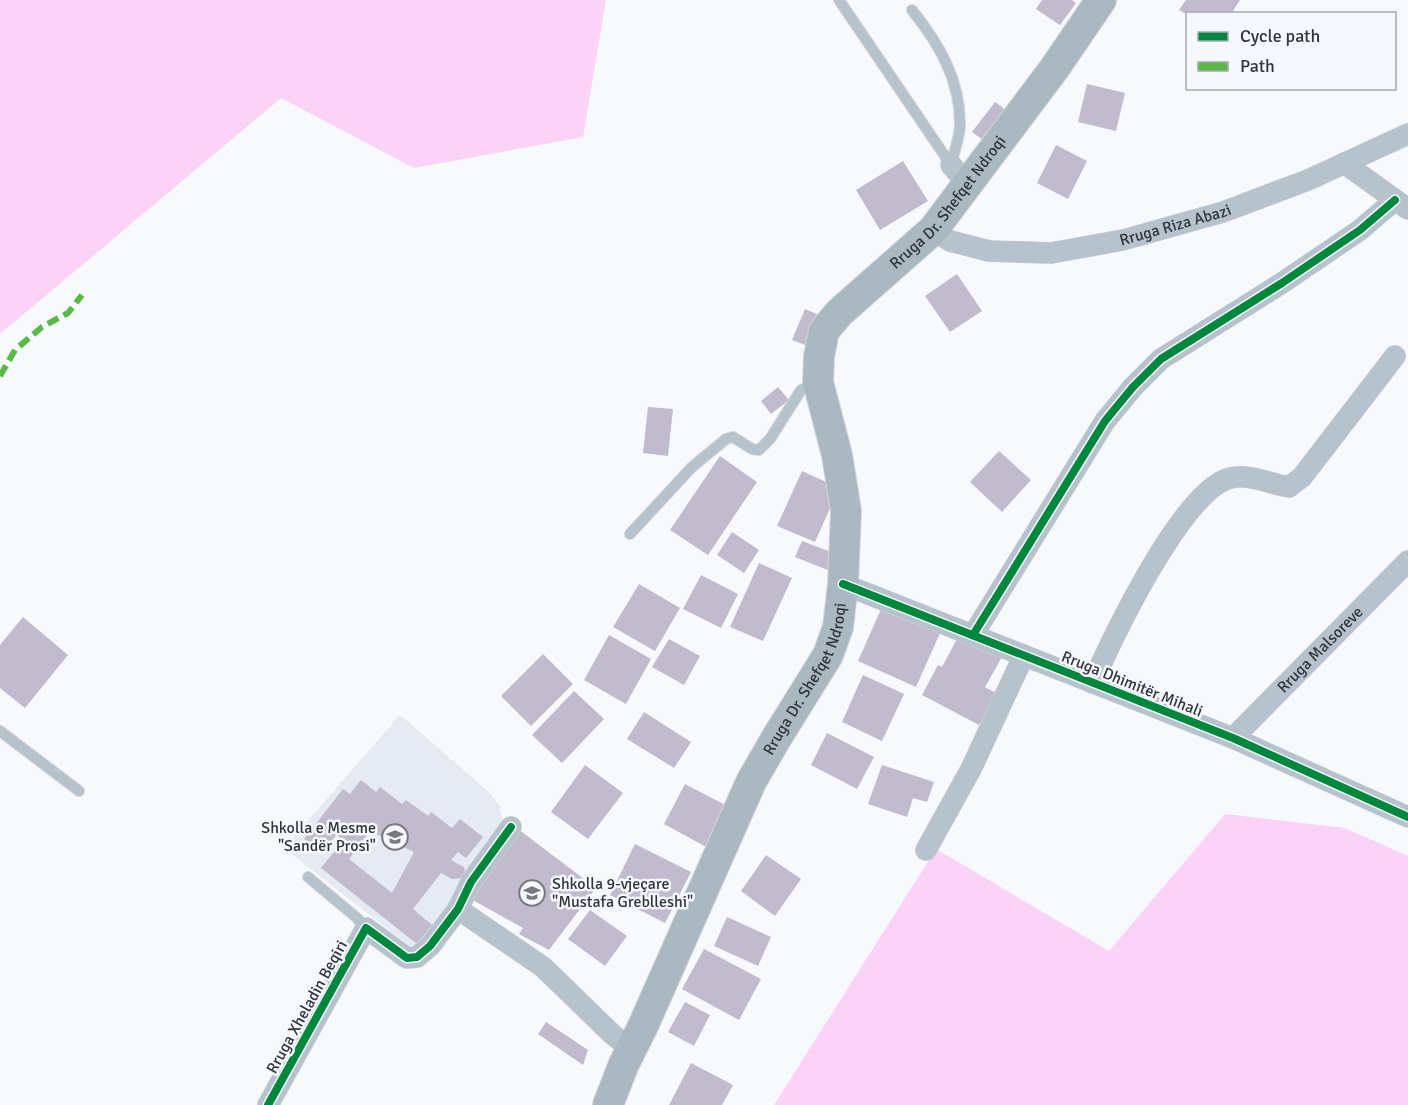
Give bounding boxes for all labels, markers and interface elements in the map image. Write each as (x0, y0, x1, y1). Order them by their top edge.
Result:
legend (1186, 12, 1396, 90)
text: Cycle path (1240, 25, 1320, 47)
text: Path (1240, 55, 1275, 77)
street label: Rruga Dr. Shefqet Ndroqi (886, 132, 1010, 274)
street label: Rruga Riza Abazi (1117, 200, 1234, 250)
street label: Rruga Dr. Shefqet Ndroqi (759, 602, 851, 759)
street label: Rruga Malsoreve (1273, 602, 1367, 697)
street label: Rruga Dhimitër Mihali (1058, 647, 1206, 721)
place label: Shkolla e Mesme "Sandër Prosi" (261, 818, 376, 856)
school or university icon: Shkolla e Mesme "Sandër Prosi" (380, 822, 410, 852)
place label: Shkolla 9-vjeçare "Mustafa Greblleshi" (552, 874, 693, 912)
school or university icon: Shkolla 9-vjeçare "Mustafa Greblleshi" (517, 878, 547, 908)
street label: Rruga Xheladin Beqiri (262, 937, 352, 1077)

